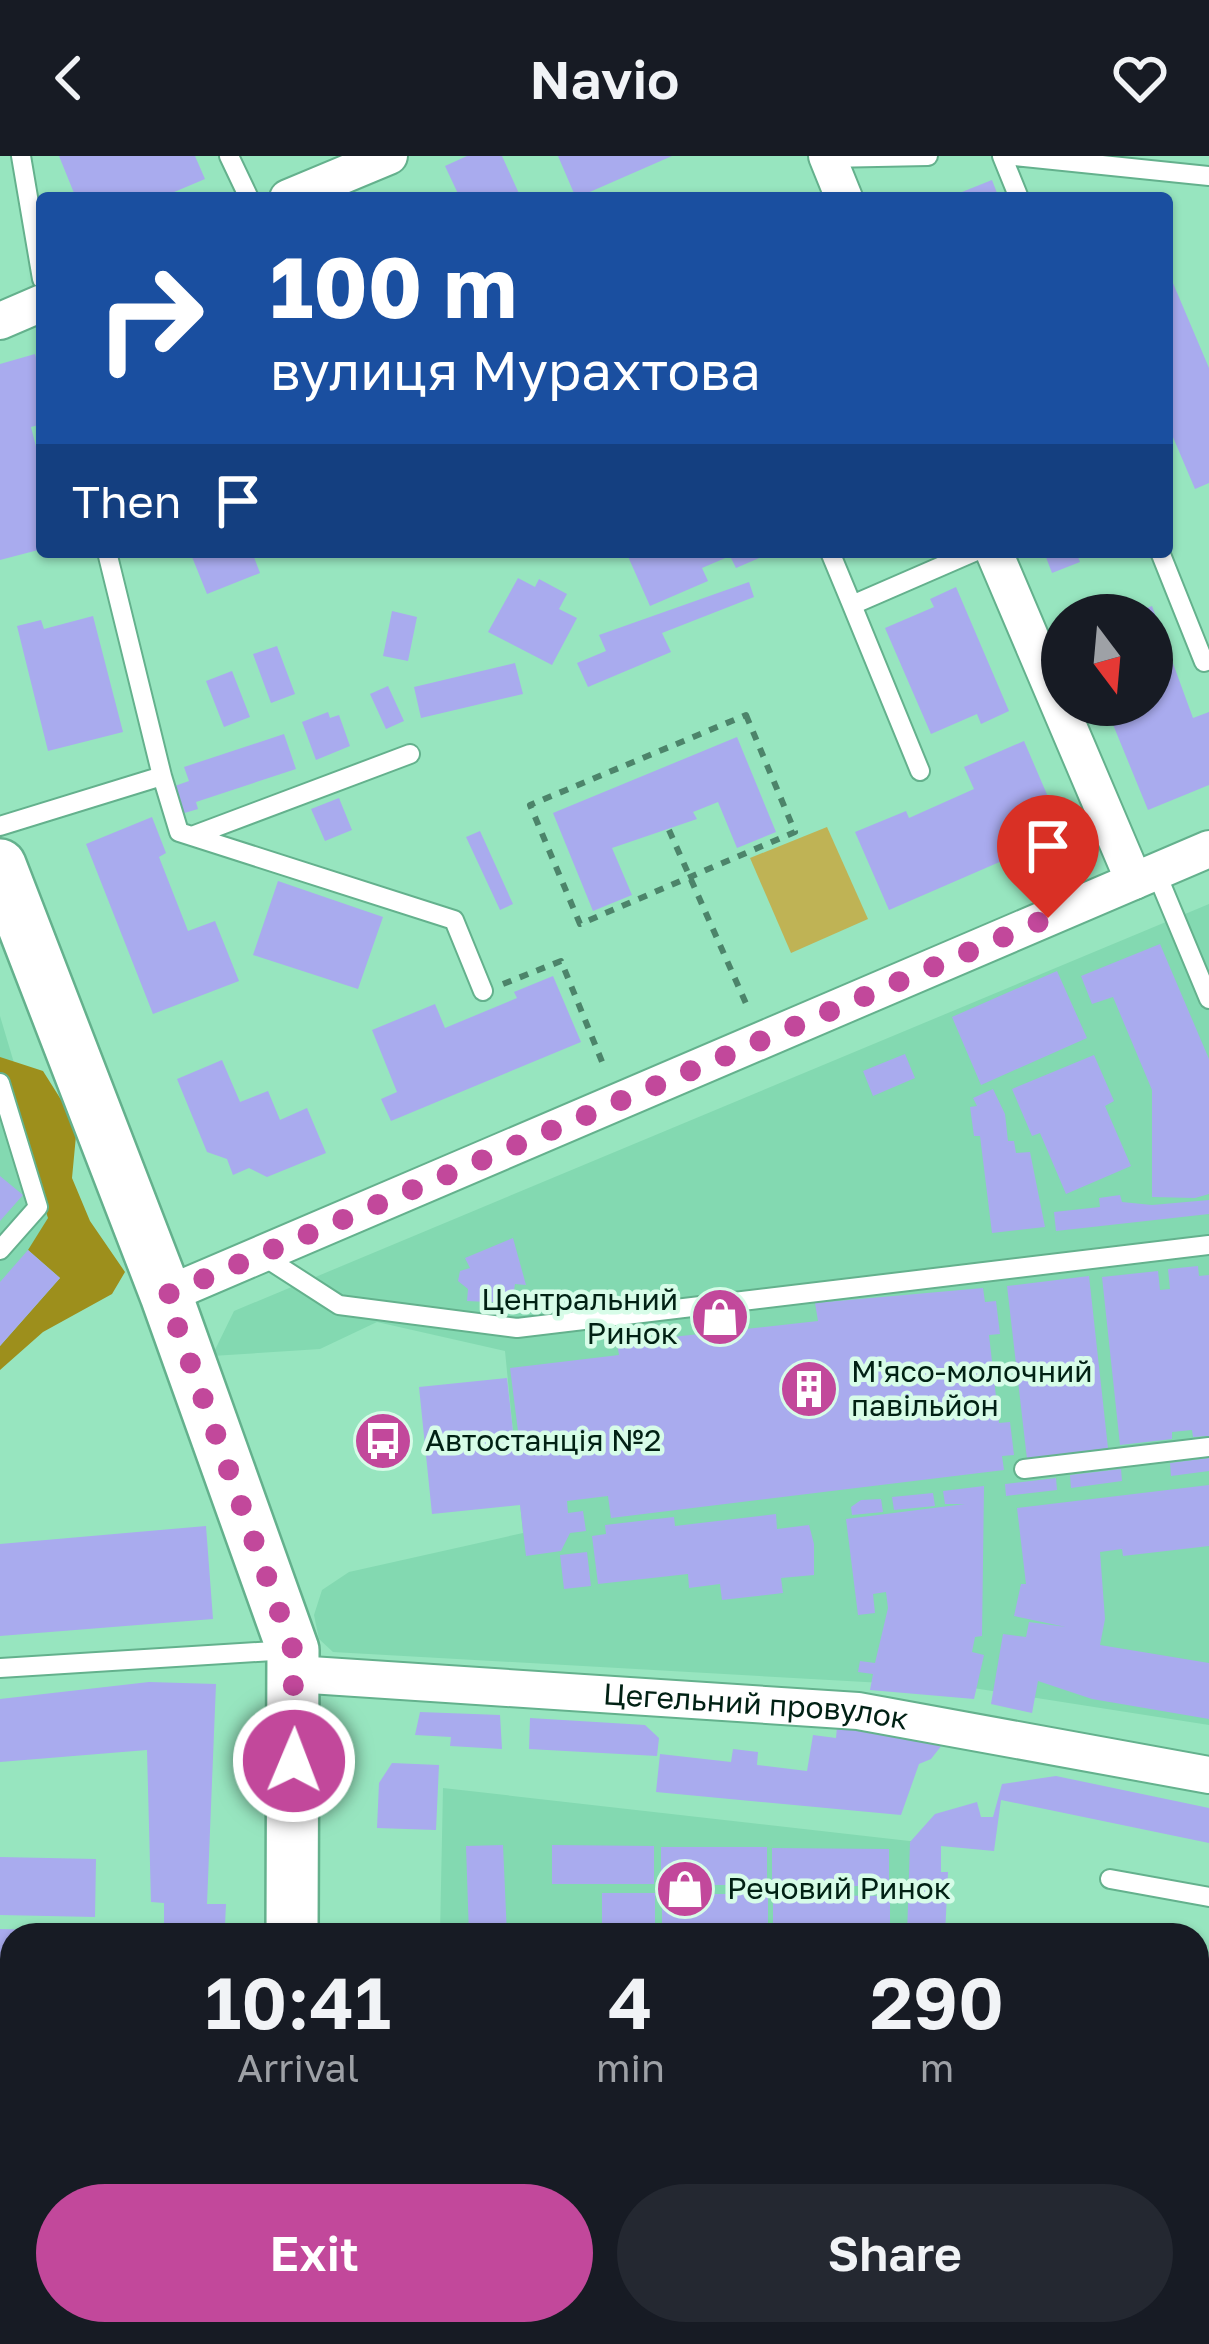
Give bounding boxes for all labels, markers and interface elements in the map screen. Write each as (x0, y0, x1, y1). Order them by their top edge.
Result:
icon: back (36, 45, 102, 111)
icon: heart (1107, 45, 1173, 111)
text: Navio (530, 46, 679, 111)
text: 100 m (270, 236, 517, 336)
icon: right (72, 240, 228, 396)
text: вулиця Мурахтова (270, 337, 761, 402)
icon: arrive (205, 468, 271, 534)
text: Then (72, 474, 181, 528)
north arrow (1041, 594, 1173, 726)
map controls (1041, 594, 1173, 726)
pin (997, 795, 1099, 918)
icon: arrive (1015, 813, 1081, 879)
place label: Центральний Ринок (481, 1281, 678, 1351)
shop icon: Центральний Ринок (689, 1286, 751, 1348)
place label: М'ясо-молочний павільйон (851, 1353, 1093, 1423)
building icon: М'ясо-молочний павільйон (778, 1358, 840, 1420)
bus stop icon: Автостанція №2 (352, 1410, 414, 1472)
place label: Автостанція №2 (425, 1422, 661, 1458)
street label: Цегельний провулок (602, 1675, 911, 1737)
position arrow (231, 1698, 357, 1824)
shop icon: Речовий Ринок (654, 1858, 716, 1920)
place label: Речовий Ринок (727, 1870, 951, 1906)
text: 10:41 (205, 1958, 391, 2045)
text: 4 (608, 1958, 653, 2045)
text: 290 (870, 1958, 1004, 2045)
text: Arrival (237, 2044, 359, 2091)
text: min (596, 2044, 665, 2091)
text: m (920, 2044, 954, 2091)
button: Exit (36, 2184, 593, 2322)
button: Share (617, 2184, 1173, 2322)

